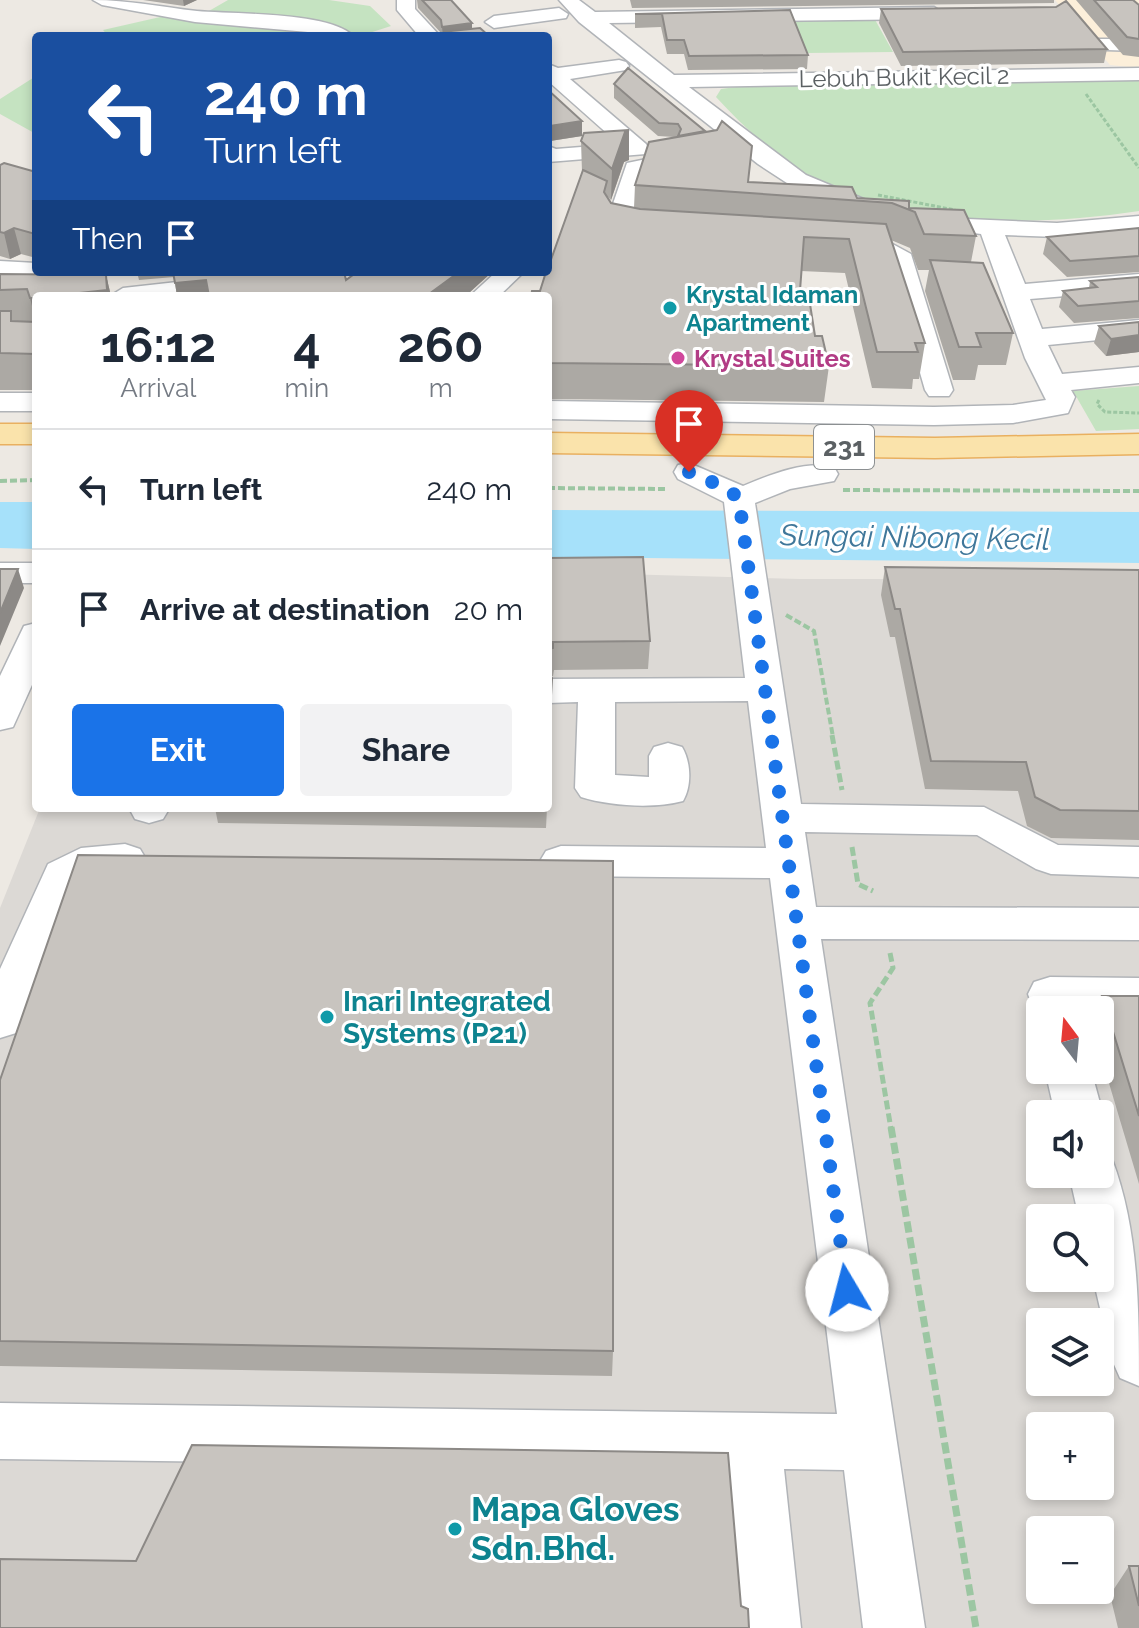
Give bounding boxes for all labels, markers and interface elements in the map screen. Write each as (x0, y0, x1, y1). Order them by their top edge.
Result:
street label: Lebuh Bukit Kecil 2 (798, 61, 1010, 93)
text: 240 m (204, 62, 368, 128)
icon: left (72, 64, 176, 168)
text: Turn left (204, 129, 342, 171)
icon: arrive (159, 216, 203, 260)
text: Then (72, 221, 143, 256)
place label: Krystal Idaman Apartment (686, 280, 858, 337)
marker: Krystal Idaman Apartment (661, 299, 679, 317)
text: 16:12 (101, 317, 216, 373)
text: 4 (293, 317, 321, 373)
text: 260 (398, 317, 483, 373)
place label: Krystal Suites (694, 344, 851, 373)
marker: Krystal Suites (669, 349, 687, 367)
text: Arrival (120, 373, 196, 403)
text: min (285, 373, 329, 403)
text: m (429, 373, 453, 403)
pin (655, 390, 723, 472)
icon: arrive (667, 402, 711, 446)
road number: 231 (814, 425, 874, 469)
icon: left (72, 467, 116, 511)
text: Turn left (140, 472, 262, 507)
text: 240 m (426, 472, 512, 507)
water label: Sungai Nibong Kecil (779, 517, 1050, 557)
icon: arrive (72, 587, 116, 631)
text: Arrive at destination (140, 592, 430, 627)
text: 20 m (454, 592, 523, 627)
button: Exit (72, 704, 284, 796)
button: Share (300, 704, 512, 796)
place label: Inari Integrated Systems (P21) (343, 985, 551, 1050)
north arrow (1026, 996, 1114, 1084)
map controls (1026, 996, 1114, 1604)
marker: Inari Integrated Systems (P21) (318, 1008, 336, 1026)
button: sound (1026, 1100, 1114, 1188)
button: search (1026, 1204, 1114, 1292)
position arrow (805, 1248, 889, 1332)
button: layers (1026, 1308, 1114, 1396)
button: + (1026, 1412, 1114, 1500)
place label: Mapa Gloves Sdn.Bhd. (471, 1489, 680, 1568)
button: − (1026, 1516, 1114, 1604)
marker: Mapa Gloves Sdn.Bhd. (446, 1520, 464, 1538)

